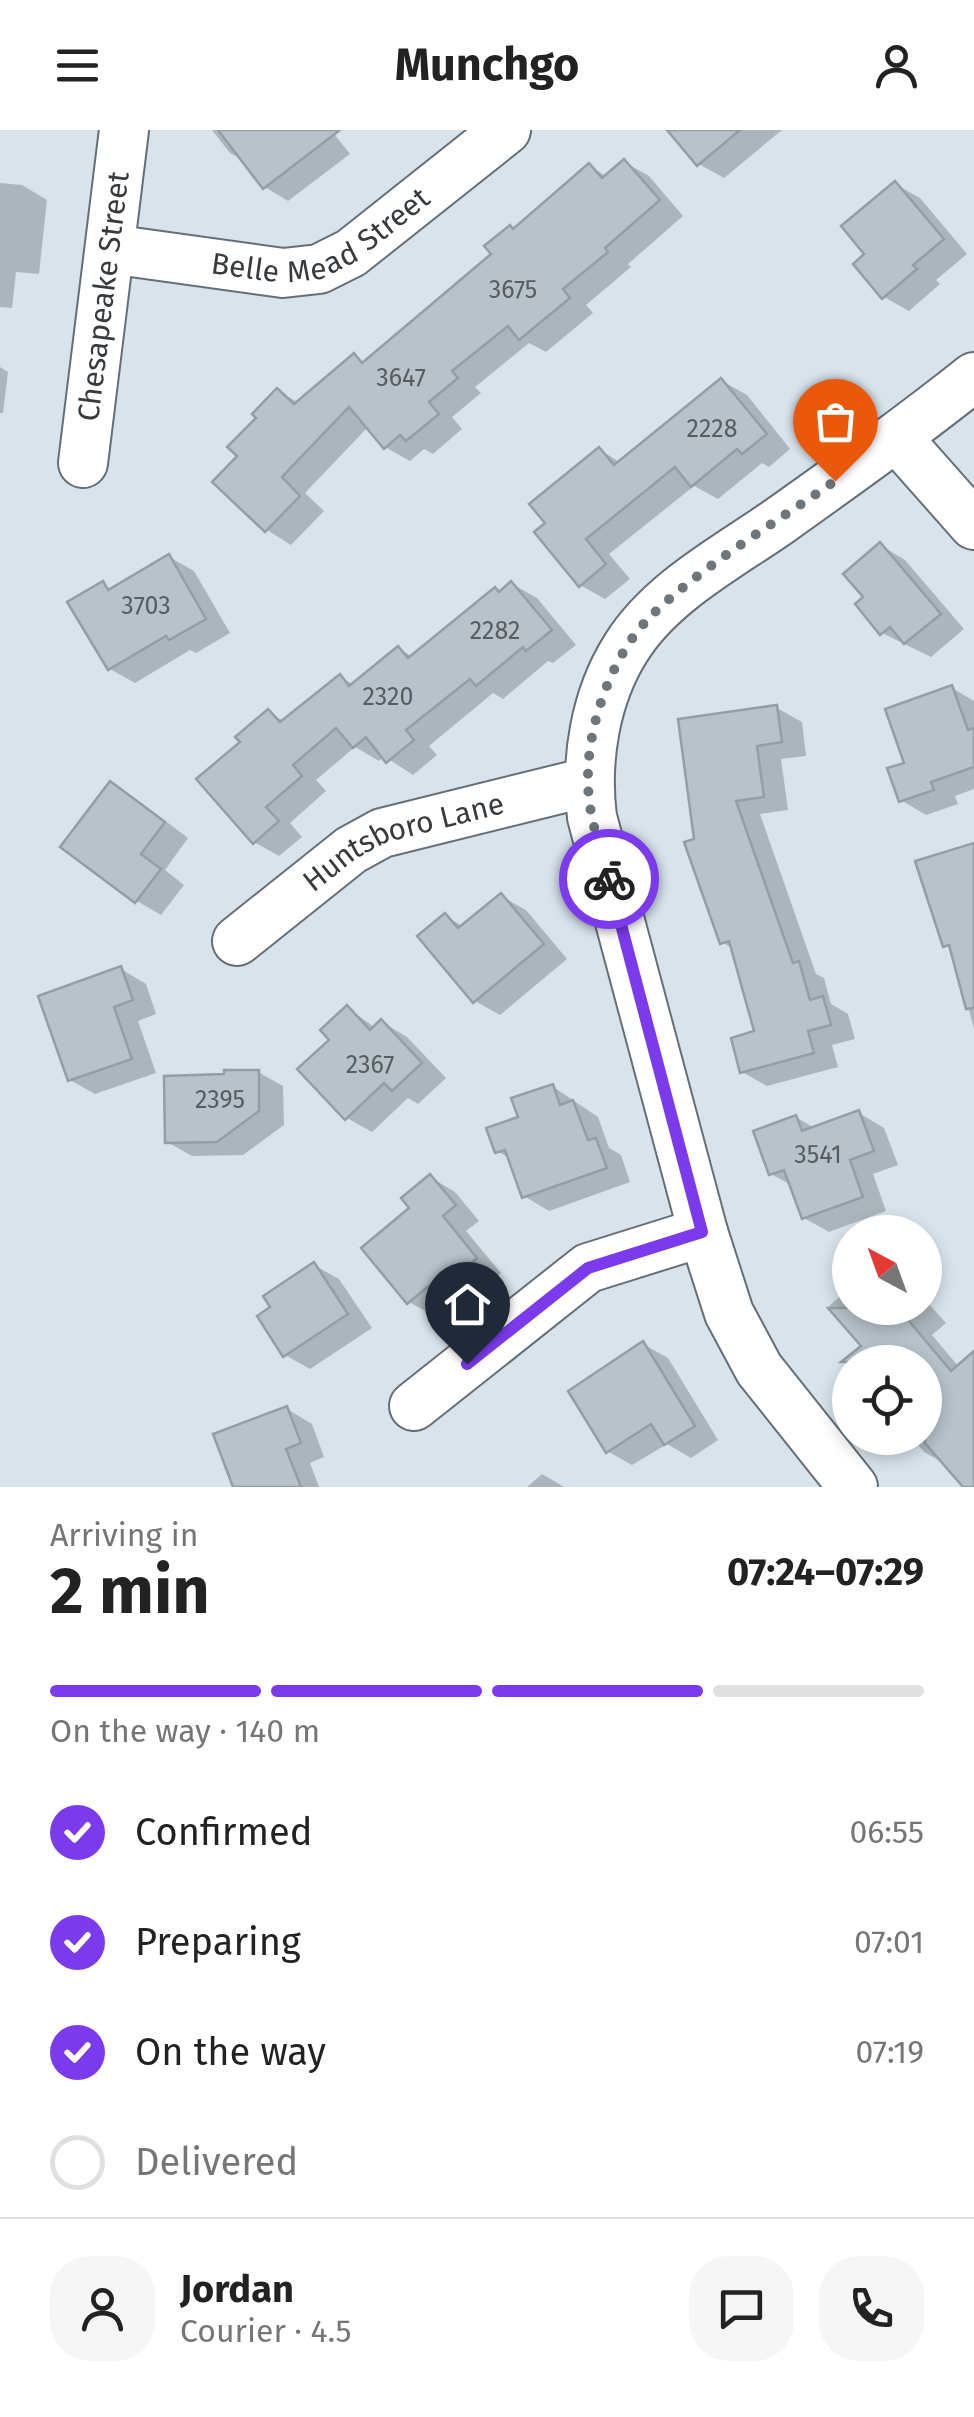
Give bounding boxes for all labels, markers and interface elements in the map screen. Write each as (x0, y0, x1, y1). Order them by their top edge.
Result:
icon: menu (50, 38, 105, 93)
text: Munchgo (395, 38, 579, 92)
icon: person (869, 38, 924, 93)
street label: Chesapeake Street (70, 169, 137, 423)
street label: Belle Mead Street (209, 180, 437, 291)
house number: 3675 (489, 275, 537, 305)
house number: 3647 (376, 363, 426, 393)
pin (793, 379, 878, 482)
icon: bag (808, 394, 863, 449)
house number: 2228 (687, 414, 737, 444)
house number: 3703 (121, 591, 171, 621)
house number: 2282 (470, 616, 520, 646)
house number: 2320 (363, 682, 413, 712)
street label: Huntsboro Lane (296, 785, 508, 899)
courier (559, 829, 659, 929)
icon: bike (582, 852, 637, 907)
house number: 2367 (346, 1050, 394, 1080)
house number: 2395 (195, 1085, 245, 1115)
house number: 3541 (794, 1140, 842, 1170)
north arrow (832, 1215, 942, 1325)
map controls (832, 1215, 942, 1455)
pin (425, 1262, 510, 1365)
icon: home (440, 1277, 495, 1332)
button: locate (832, 1345, 942, 1455)
text: Arriving in (50, 1516, 198, 1554)
text: 07:24–07:29 (727, 1549, 924, 1595)
text: 2 min (50, 1552, 210, 1630)
text: On the way · 140 m (50, 1712, 320, 1750)
icon: check (50, 1805, 105, 1860)
text: Confirmed (135, 1809, 313, 1855)
text: 06:55 (849, 1813, 924, 1851)
icon: check (50, 1915, 105, 1970)
text: Preparing (135, 1919, 301, 1965)
text: 07:01 (854, 1923, 924, 1961)
icon: check (50, 2025, 105, 2080)
text: On the way (135, 2029, 326, 2075)
text: 07:19 (856, 2033, 924, 2071)
text: Delivered (135, 2139, 298, 2185)
button: person (50, 2256, 155, 2361)
button: chat (689, 2256, 794, 2361)
button: phone (819, 2256, 924, 2361)
text: Jordan (180, 2266, 294, 2312)
text: Courier · 4.5 (180, 2312, 351, 2350)

